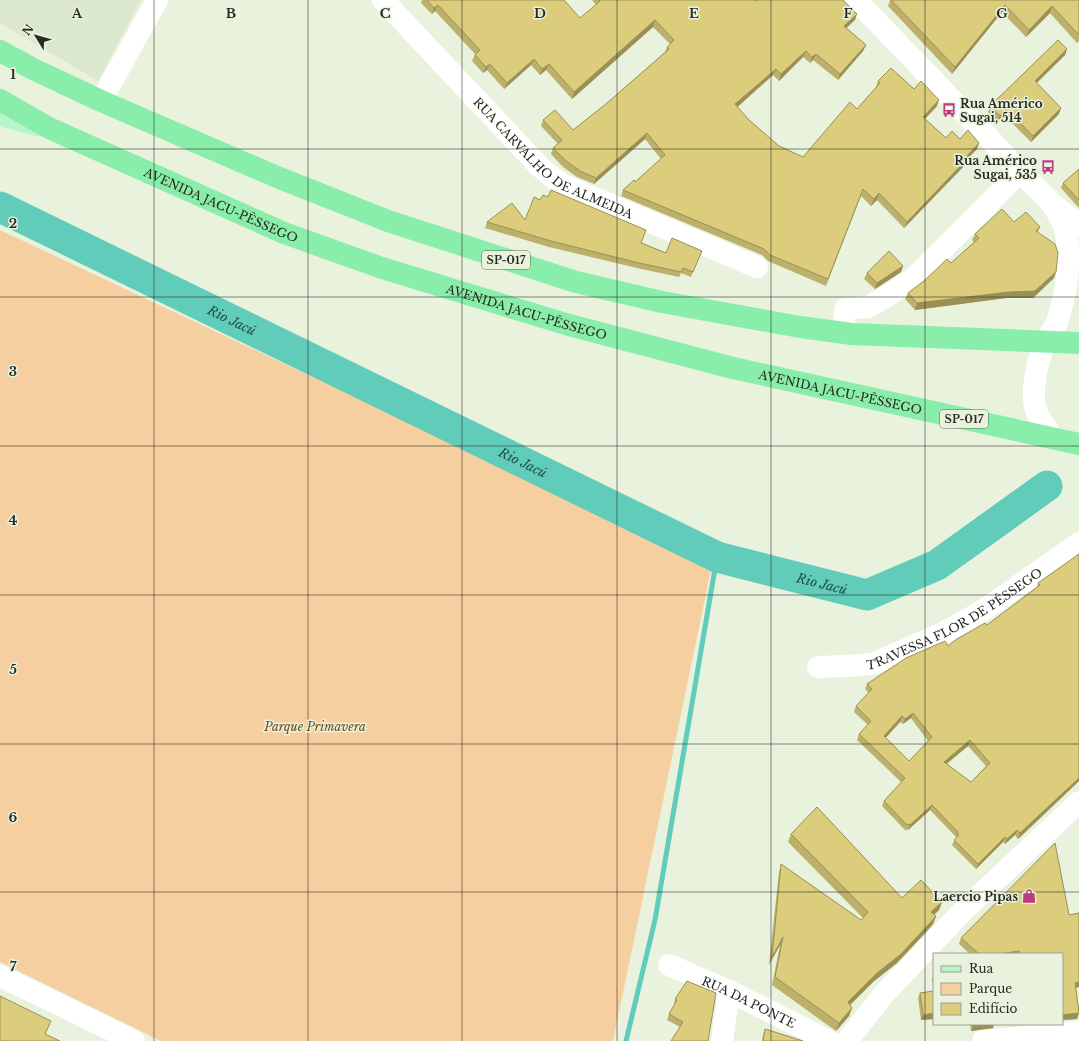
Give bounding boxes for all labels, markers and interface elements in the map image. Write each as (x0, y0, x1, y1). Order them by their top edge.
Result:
text: A (71, 5, 83, 22)
text: B (226, 5, 236, 22)
text: C (380, 5, 391, 22)
text: D (534, 5, 546, 22)
text: E (689, 5, 699, 22)
text: F (844, 5, 853, 22)
text: G (996, 5, 1008, 22)
north arrow (16, 16, 56, 56)
text: N (19, 21, 37, 38)
text: 1 (10, 66, 16, 83)
street label: RUA CARVALHO DE ALMEIDA (471, 94, 636, 221)
place label: Rua Américo Sugai, 514 (960, 96, 1043, 125)
bus stop icon: Rua Américo Sugai, 514 (941, 102, 957, 118)
place label: Rua Américo Sugai, 535 (954, 153, 1037, 182)
bus stop icon: Rua Américo Sugai, 535 (1040, 159, 1056, 175)
street label: AVENIDA JACU-PÊSSEGO (141, 164, 300, 245)
text: 2 (9, 215, 17, 232)
road number: SP-017 (482, 251, 530, 269)
street label: AVENIDA JACU-PÊSSEGO (444, 280, 609, 342)
water label: Rio Jacú (204, 301, 259, 339)
text: 3 (9, 363, 17, 380)
street label: AVENIDA JACU-PÊSSEGO (756, 366, 924, 417)
road number: SP-017 (940, 410, 988, 428)
water label: Rio Jacú (495, 443, 550, 481)
text: 4 (9, 512, 18, 529)
street label: TRAVESSA FLOR DE PÊSSEGO (866, 564, 1045, 672)
water label: Rio Jacú (794, 569, 849, 598)
text: 5 (9, 661, 17, 678)
park label: Parque Primavera (263, 719, 366, 734)
text: 6 (9, 809, 18, 826)
shop icon: Laercio Pipas (1021, 888, 1037, 904)
place label: Laercio Pipas (933, 889, 1018, 904)
legend (933, 953, 1063, 1025)
text: 7 (10, 958, 17, 975)
text: Rua (969, 961, 993, 976)
street label: RUA DA PONTE (700, 973, 799, 1031)
text: Parque (969, 981, 1012, 996)
text: Edifício (969, 1001, 1017, 1016)

